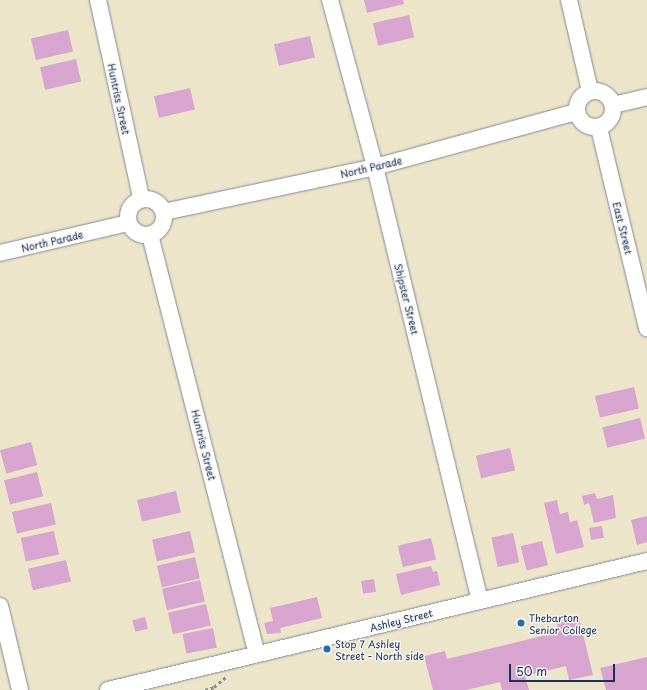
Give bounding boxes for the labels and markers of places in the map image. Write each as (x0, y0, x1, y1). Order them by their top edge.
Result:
place label: Thebarton Senior College (529, 611, 597, 634)
marker: Thebarton Senior College (516, 618, 526, 628)
place label: Stop 7 Ashley Street - North side (335, 637, 426, 660)
marker: Stop 7 Ashley Street - North side (322, 644, 332, 654)

